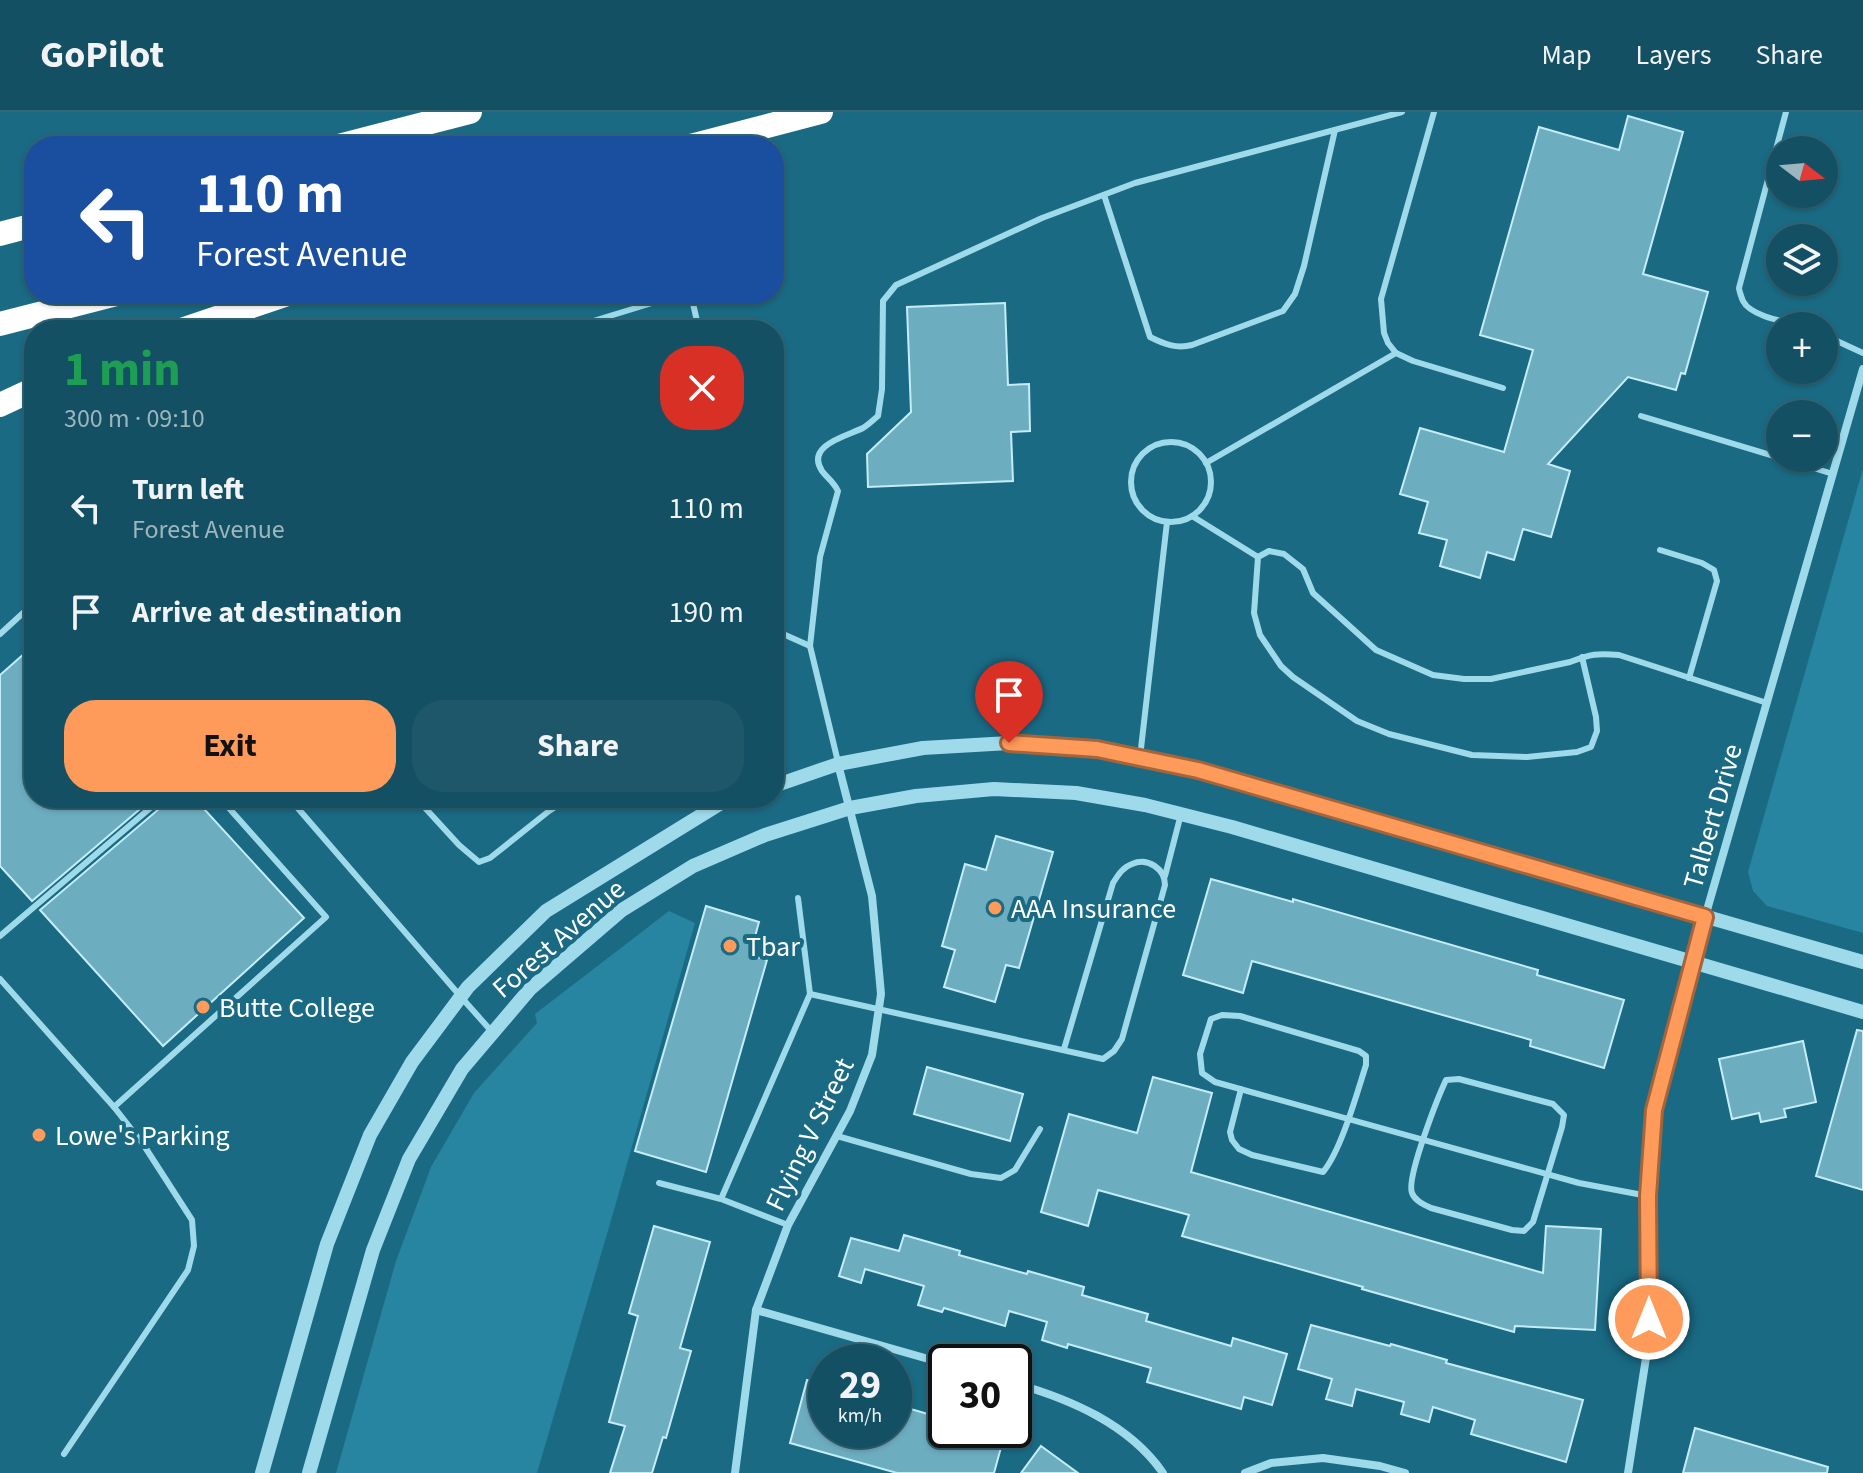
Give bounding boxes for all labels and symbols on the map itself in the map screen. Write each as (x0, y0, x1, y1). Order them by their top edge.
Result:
north arrow (1766, 136, 1838, 208)
pin (975, 661, 1043, 743)
street label: Talbert Drive (1673, 739, 1753, 893)
street label: Forest Avenue (483, 870, 634, 1008)
place label: AAA Insurance (1011, 889, 1176, 929)
marker: AAA Insurance (986, 899, 1004, 917)
place label: Tbar (746, 927, 800, 967)
marker: Tbar (721, 937, 739, 955)
place label: Butte College (219, 988, 375, 1028)
marker: Butte College (194, 998, 212, 1016)
street label: Flying V Street (756, 1051, 865, 1218)
place label: Lowe's Parking (55, 1116, 230, 1156)
marker: Lowe's Parking (30, 1126, 48, 1144)
position arrow (1607, 1277, 1691, 1361)
speed limit sign: 30 (928, 1344, 1032, 1448)

